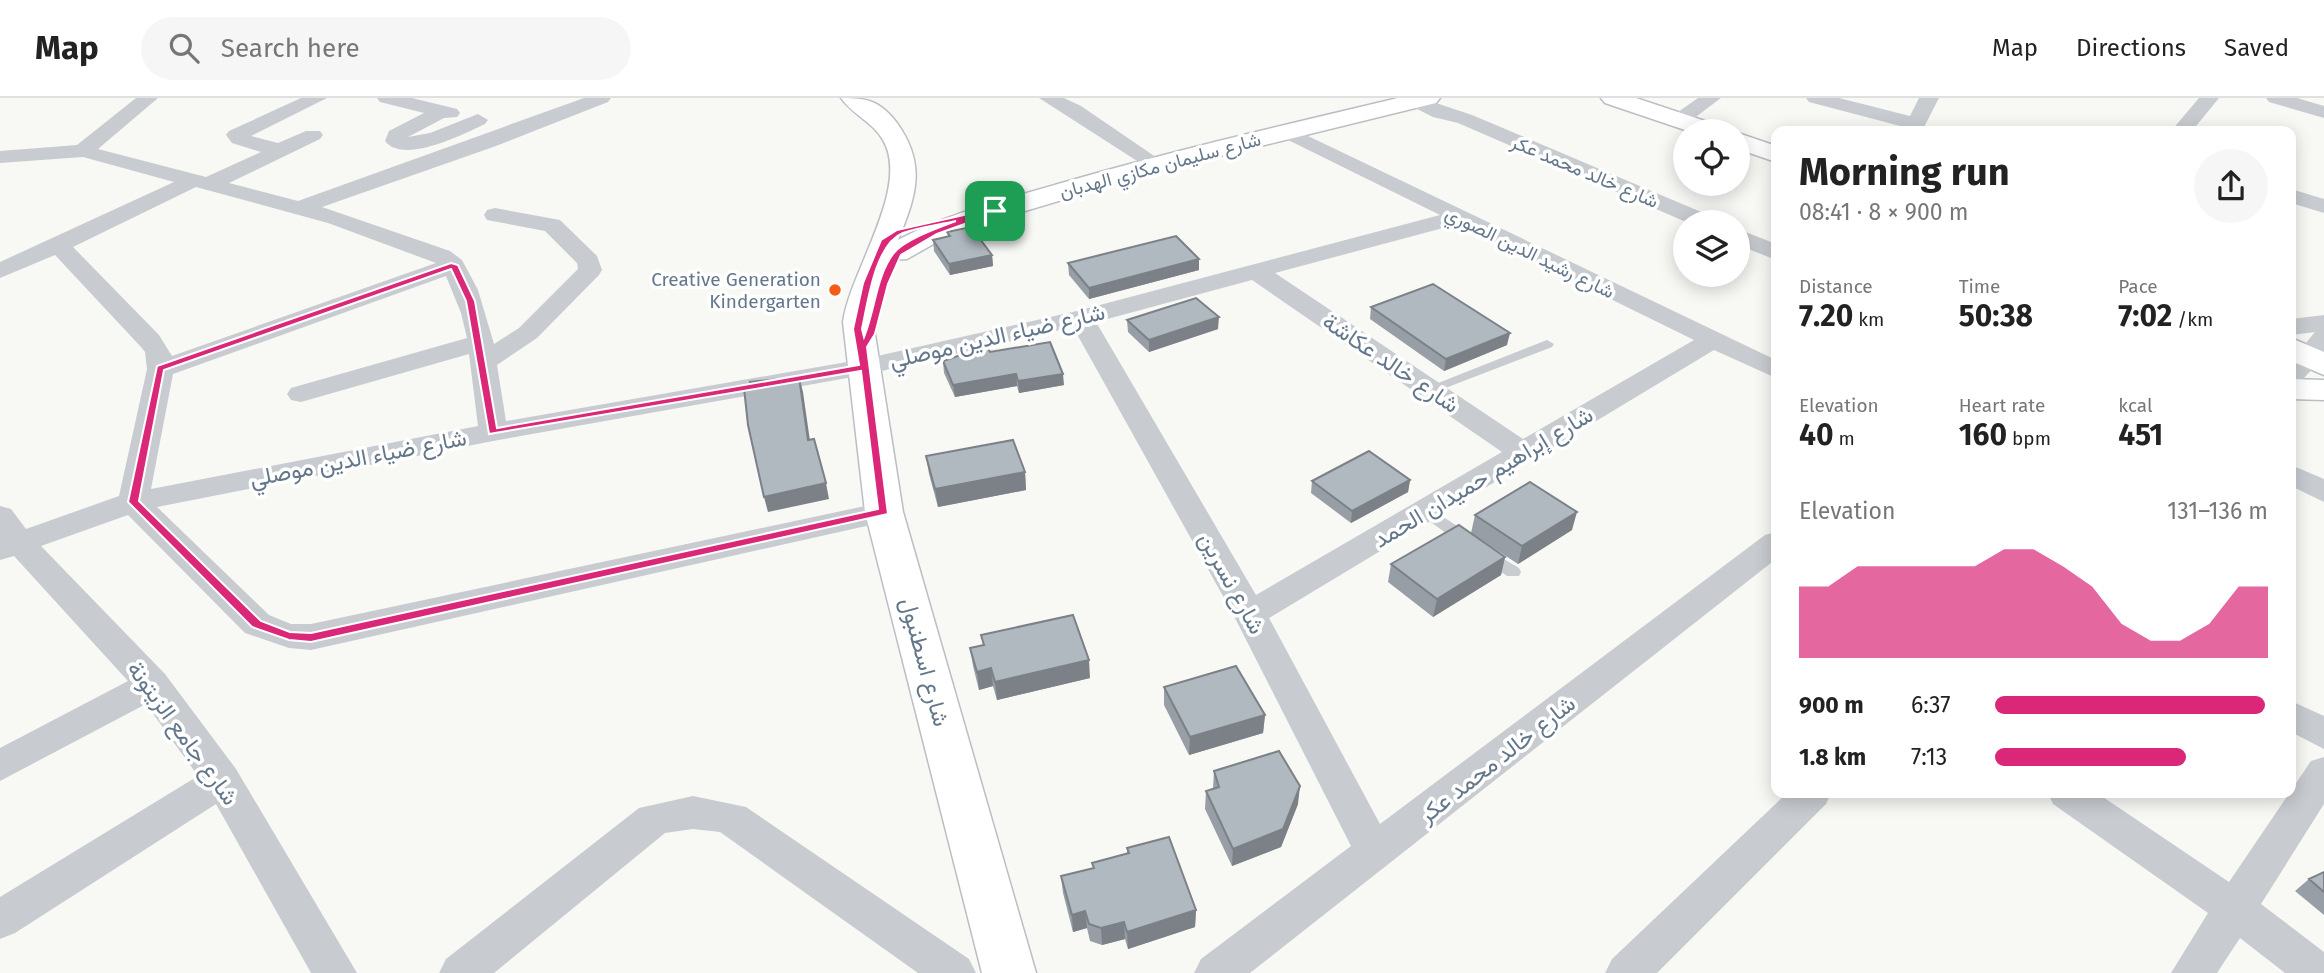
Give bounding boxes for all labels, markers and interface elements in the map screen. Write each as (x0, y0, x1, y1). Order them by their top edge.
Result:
search box (141, 17, 631, 80)
text: Map (35, 28, 99, 68)
icon: search (165, 29, 203, 67)
text: Search here (221, 33, 360, 64)
text: Map (1992, 34, 2038, 62)
text: Directions (2076, 34, 2186, 62)
text: Saved (2224, 34, 2289, 62)
map controls (1673, 119, 1750, 287)
button: locate (1673, 119, 1750, 196)
street label: شارع سليمان مكازي الهدبان (1057, 128, 1264, 207)
street label: شارع خالد محمد عكر (1506, 130, 1662, 214)
text: Morning run (1799, 149, 2010, 195)
button: share (2194, 149, 2268, 223)
pin (965, 181, 1025, 241)
icon: arrive (976, 192, 1014, 230)
text: 08:41 · 8 × 900 m (1799, 198, 1968, 226)
street label: شارع رشيد الدين الصوري (1440, 202, 1618, 307)
button: layers (1673, 210, 1750, 287)
place label: Creative Generation Kindergarten (651, 268, 821, 313)
text: Distance (1799, 275, 1873, 298)
text: Time (1959, 275, 2000, 298)
text: Pace (2118, 275, 2158, 298)
marker: Creative Generation Kindergarten (827, 282, 843, 298)
street label: شارع ضياء الدين موصلي (887, 298, 1109, 379)
text: 7.20 (1799, 298, 1853, 334)
text: 50:38 (1959, 298, 2033, 334)
text: 7:02 (2118, 298, 2172, 334)
street label: شارع خالد عكاشة (1316, 307, 1465, 421)
text: km (1853, 308, 1884, 331)
text: /km (2172, 308, 2213, 331)
text: Elevation (1799, 394, 1879, 417)
text: Heart rate (1959, 394, 2045, 417)
text: kcal (2118, 394, 2153, 417)
street label: شارع إبراهيم حميدان الحمد (1368, 400, 1599, 555)
text: 40 (1799, 417, 1834, 453)
text: 160 (1959, 417, 2007, 453)
text: 451 (2118, 417, 2163, 453)
street label: شارع ضياء الدين موصلي (247, 423, 470, 498)
text: m (1834, 427, 1855, 450)
text: bpm (2007, 427, 2051, 450)
text: Elevation (1799, 497, 1895, 525)
text: 131–136 m (2167, 497, 2268, 525)
street label: شارع نسرين (1191, 527, 1271, 640)
street label: شارع اسطنبول (892, 595, 956, 730)
street label: شارع جامع الزيتونة (120, 656, 245, 812)
street label: شارع خالد محمد عكر (1412, 689, 1582, 831)
text: 900 m (1799, 691, 1864, 719)
text: 6:37 (1911, 691, 1951, 719)
text: 1.8 km (1799, 743, 1866, 771)
text: 7:13 (1911, 743, 1947, 771)

